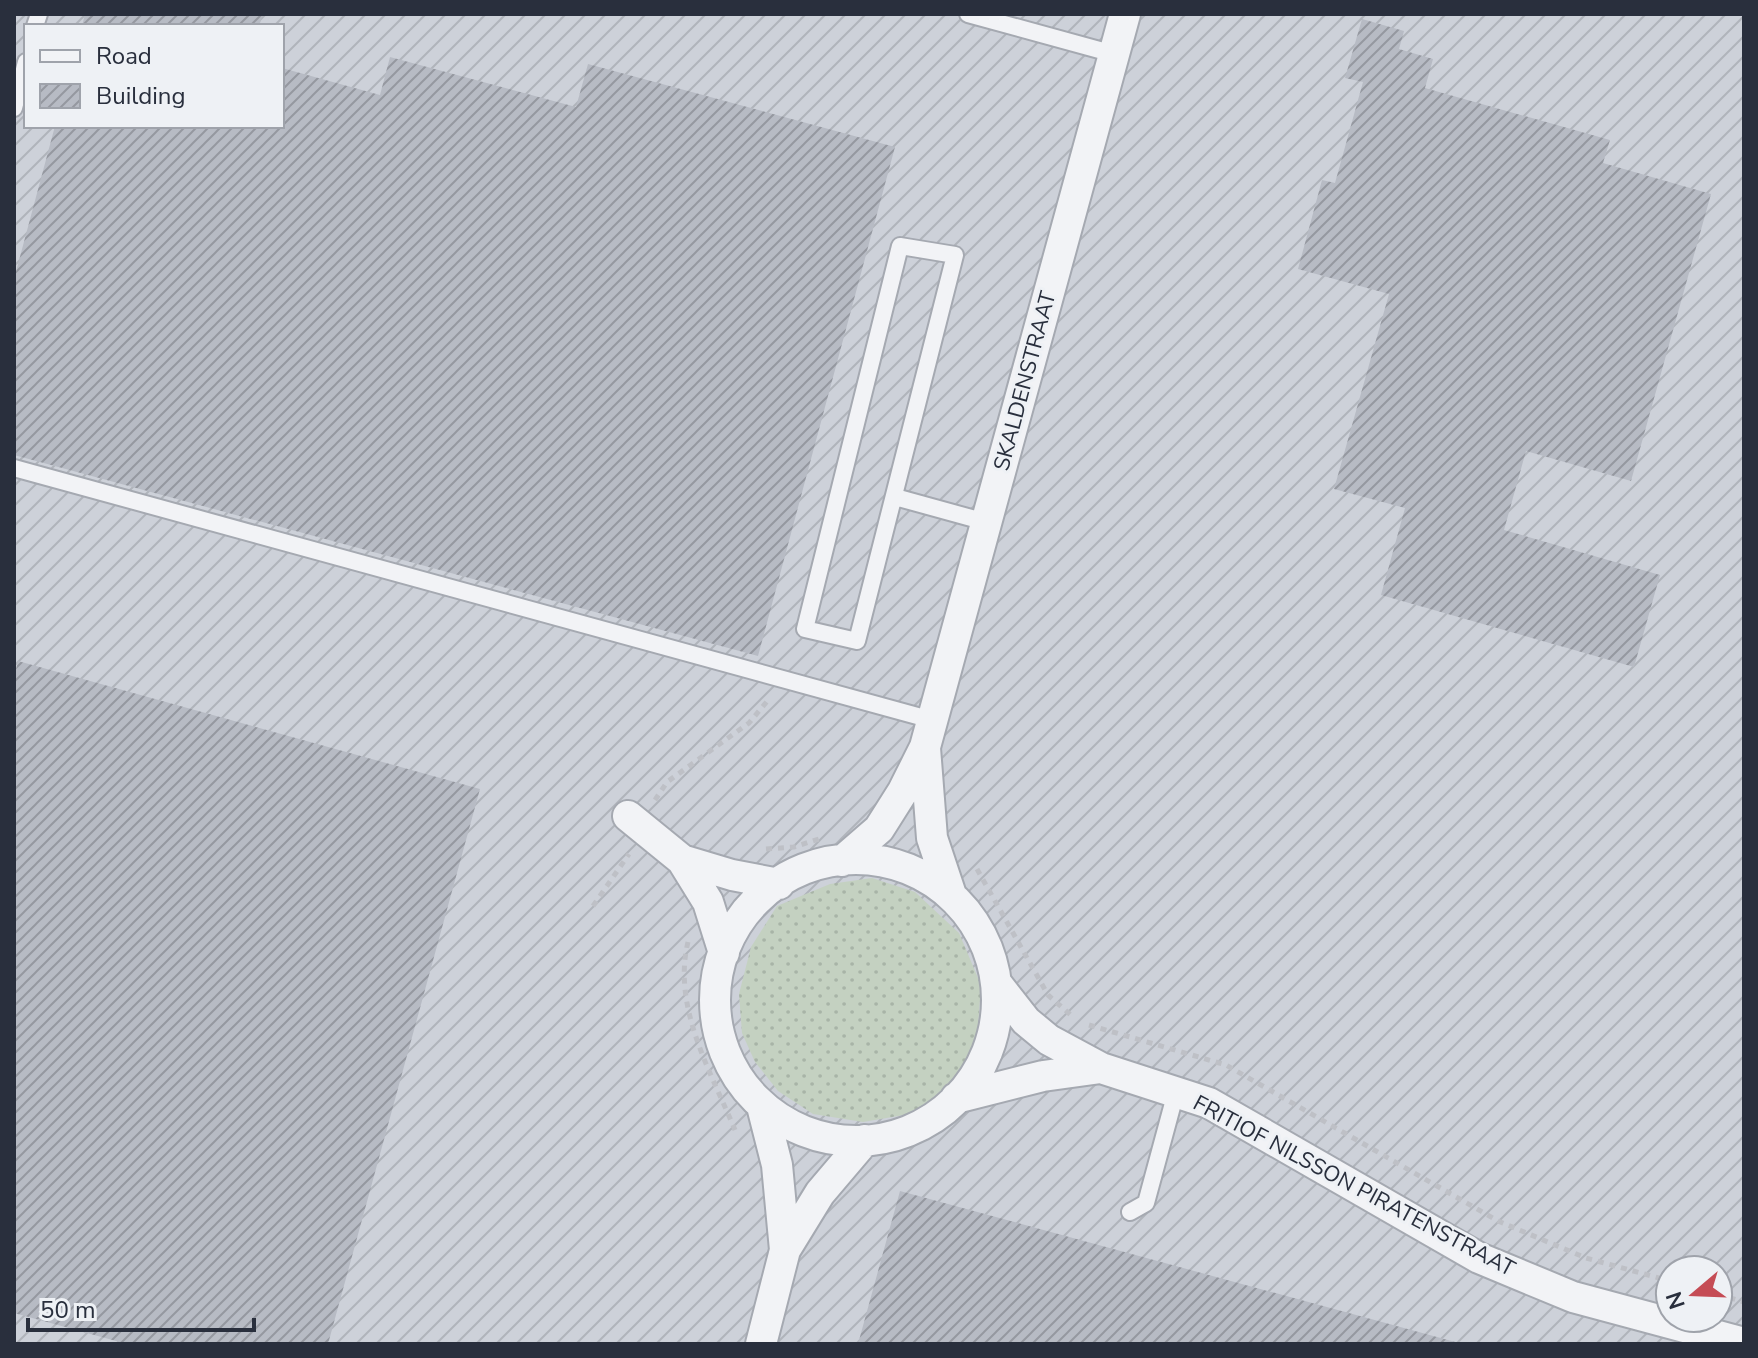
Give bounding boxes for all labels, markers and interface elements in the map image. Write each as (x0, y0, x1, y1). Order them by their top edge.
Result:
legend (24, 24, 284, 128)
text: Road (96, 40, 152, 72)
text: Building (96, 80, 186, 112)
street label: SKALDENSTRAAT (987, 287, 1064, 474)
street label: FRITIOF NILSSON PIRATENSTRAAT (1188, 1088, 1521, 1284)
north arrow (1654, 1254, 1734, 1334)
scale bar (28, 1282, 254, 1332)
text: N (1659, 1288, 1693, 1313)
text: 50 m (40, 1294, 96, 1326)

